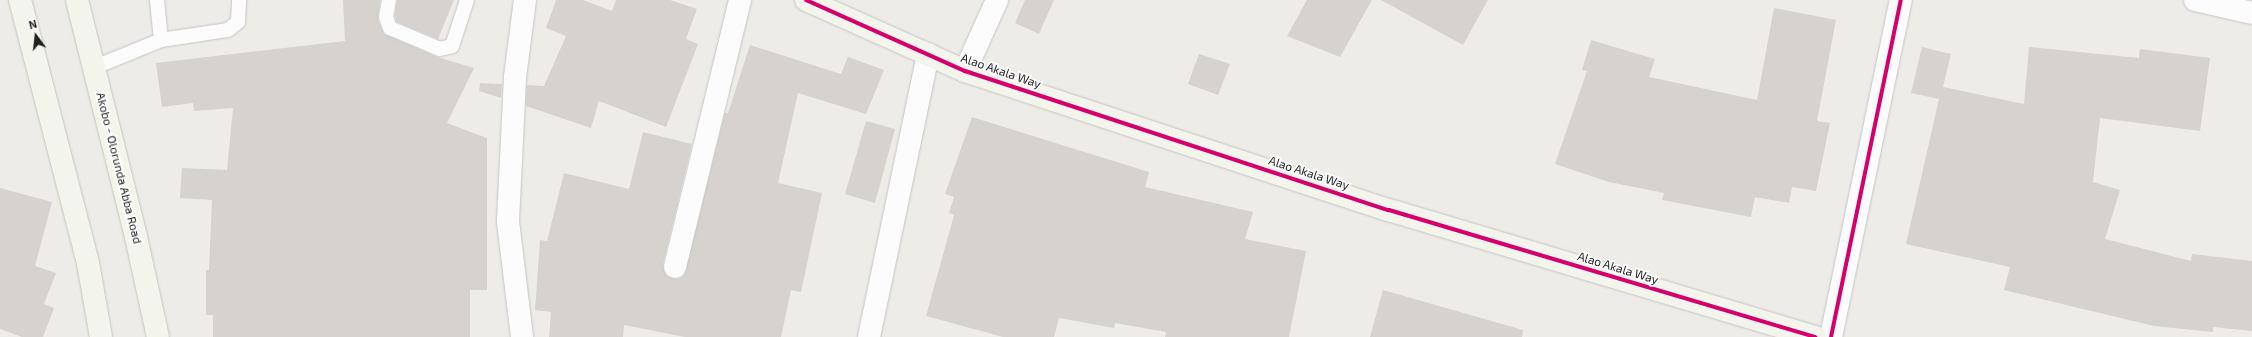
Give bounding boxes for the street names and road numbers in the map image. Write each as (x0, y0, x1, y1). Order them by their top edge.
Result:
street label: Alao Akala Way (959, 50, 1043, 92)
street label: Akobo - Olorunda Abba Road (93, 91, 145, 245)
street label: Alao Akala Way (1267, 153, 1351, 193)
street label: Alao Akala Way (1576, 249, 1660, 287)

